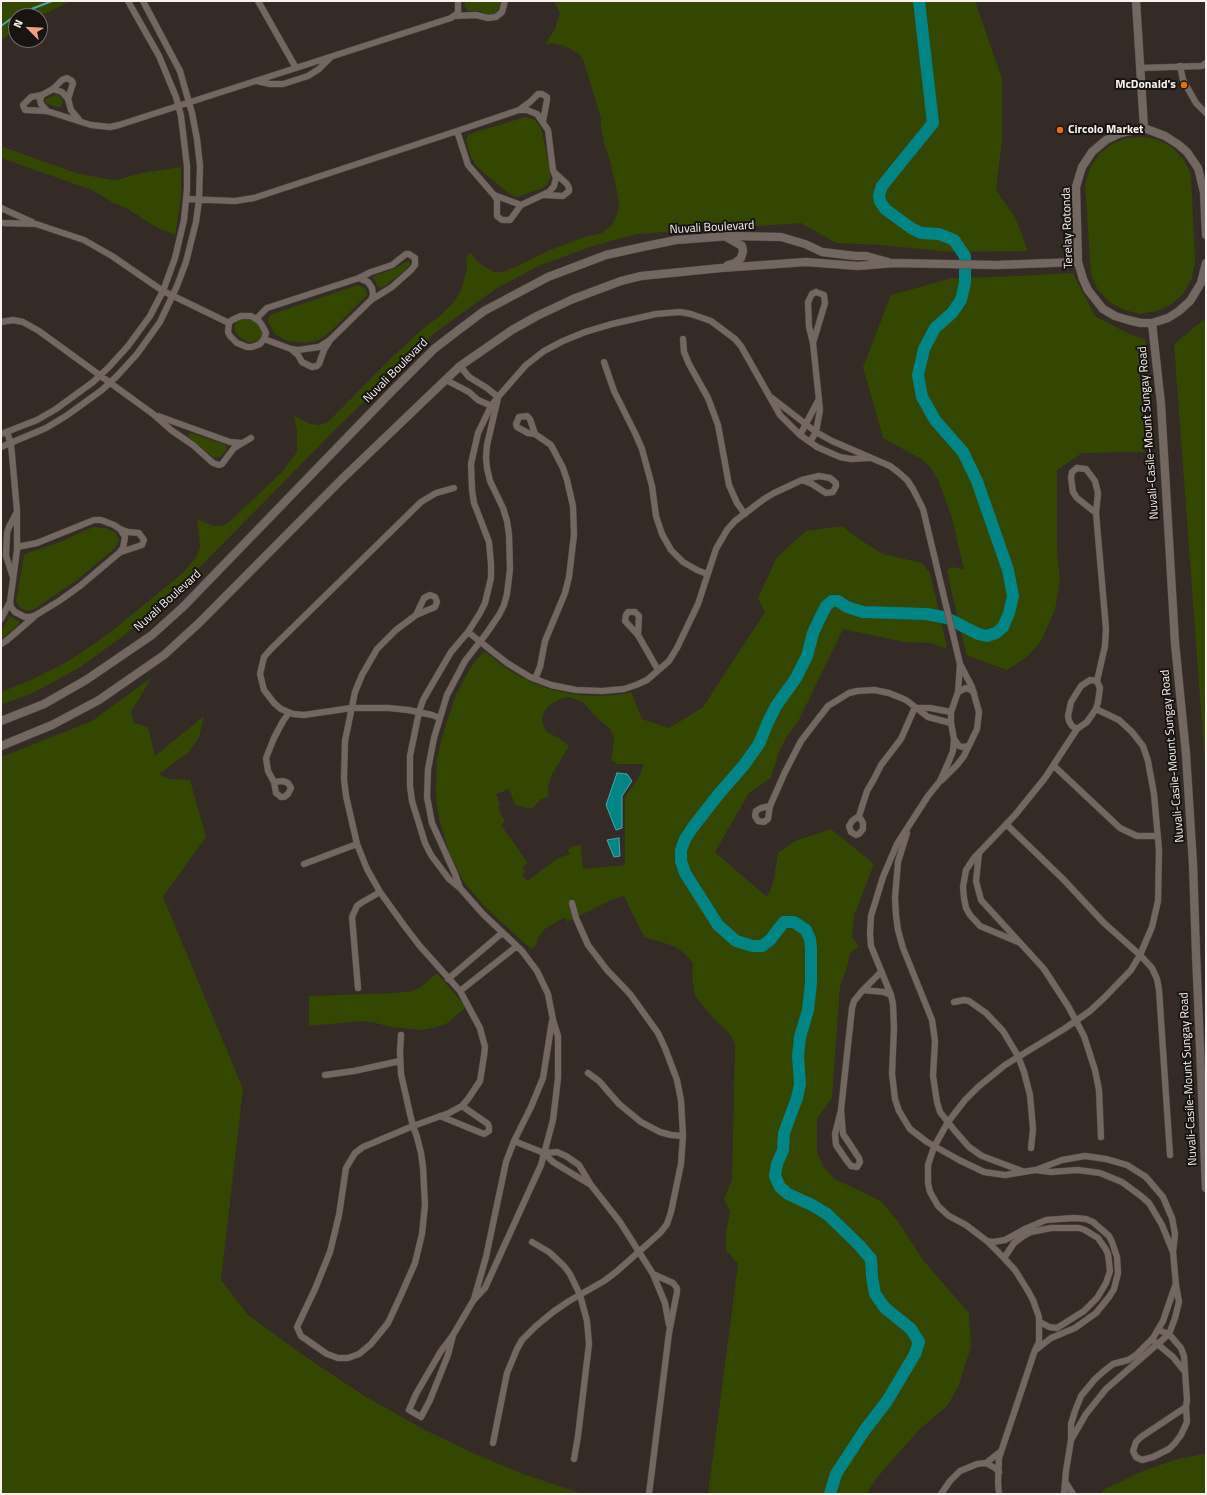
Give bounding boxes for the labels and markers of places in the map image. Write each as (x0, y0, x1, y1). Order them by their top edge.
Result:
place label: McDonald's (1115, 78, 1176, 92)
marker: McDonald's (1179, 80, 1189, 90)
place label: Circolo Market (1068, 123, 1143, 137)
marker: Circolo Market (1055, 125, 1065, 135)

